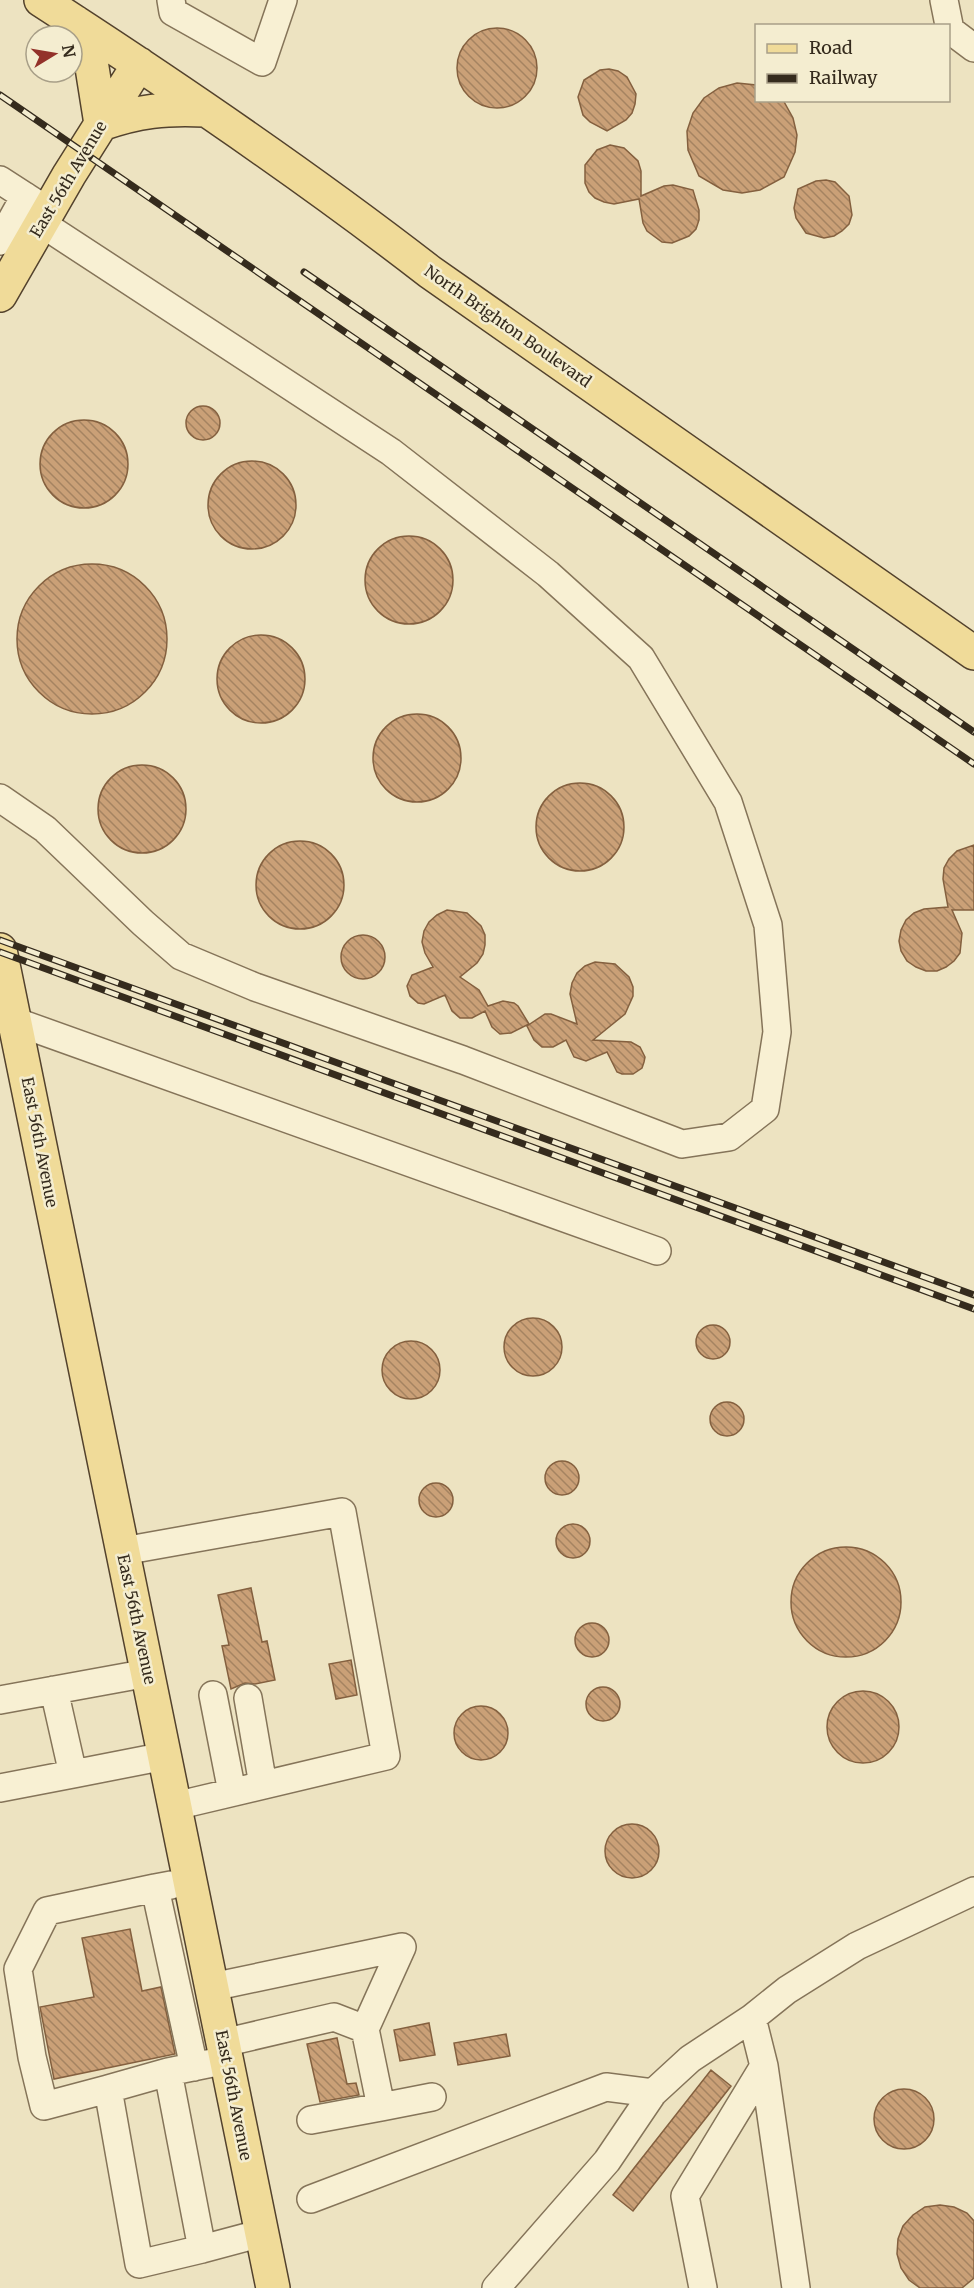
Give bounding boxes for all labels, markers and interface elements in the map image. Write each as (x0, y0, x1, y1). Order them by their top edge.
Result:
north arrow (24, 24, 84, 84)
legend (755, 24, 950, 102)
text: Road (809, 36, 853, 59)
text: N (58, 43, 80, 60)
text: Railway (809, 66, 878, 89)
street label: East 56th Avenue (25, 117, 111, 241)
street label: North Brighton Boulevard (421, 261, 596, 392)
street label: East 56th Avenue (18, 1075, 62, 1209)
street label: East 56th Avenue (113, 1552, 161, 1686)
street label: East 56th Avenue (212, 2028, 256, 2162)

